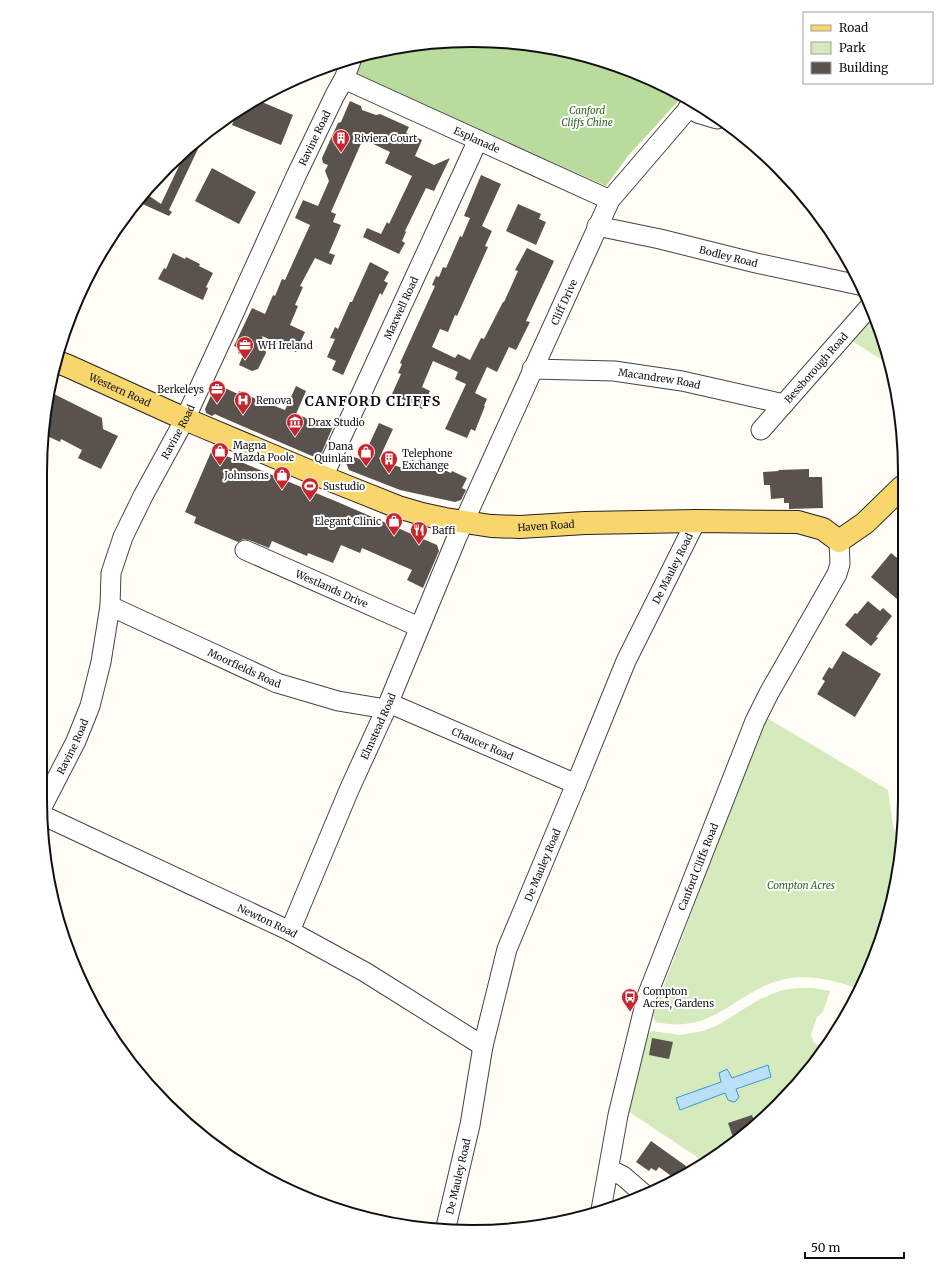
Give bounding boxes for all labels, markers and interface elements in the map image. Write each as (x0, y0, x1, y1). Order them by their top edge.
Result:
legend (803, 12, 933, 84)
text: Road (839, 20, 868, 35)
text: Park (839, 40, 866, 55)
text: Building (839, 60, 889, 75)
park label: Canford Cliffs Chine (561, 104, 613, 129)
street label: Ravine Road (296, 108, 333, 168)
street label: Esplanade (452, 123, 502, 156)
building icon: Riviera Court (331, 128, 351, 153)
place label: Riviera Court (354, 132, 417, 145)
street label: Bodley Road (698, 243, 759, 270)
street label: Maxwell Road (381, 274, 421, 342)
street label: Cliff Drive (548, 277, 580, 327)
street label: Bessborough Road (781, 330, 850, 406)
office icon: WH Ireland (235, 335, 255, 360)
place label: WH Ireland (257, 339, 313, 352)
street label: Macandrew Road (617, 365, 702, 391)
street label: Western Road (86, 369, 153, 409)
office icon: Berkeleys (207, 379, 227, 404)
place label: Berkeleys (157, 383, 204, 396)
hospital icon: Renova (233, 390, 253, 415)
district label: CANFORD CLIFFS (305, 392, 441, 410)
place label: Renova (256, 394, 292, 407)
street label: Ravine Road (158, 402, 197, 461)
museum icon: Drax Studio (285, 412, 305, 437)
place label: Drax Studio (308, 416, 365, 429)
place label: Magna Mazda Poole (233, 439, 294, 464)
place label: Dana Quinlan (314, 440, 354, 465)
shop icon: Magna Mazda Poole (210, 441, 230, 466)
shop icon: Dana Quinlan (356, 442, 376, 467)
place label: Telephone Exchange (402, 447, 452, 472)
building icon: Telephone Exchange (379, 449, 399, 474)
shop icon: Johnsons (272, 465, 292, 490)
place label: Johnsons (223, 469, 269, 482)
sports icon: Sustudio (300, 476, 320, 501)
place label: Sustudio (323, 480, 365, 493)
shop icon: Elegant Clinic (384, 511, 404, 536)
place label: Elegant Clinic (314, 515, 381, 528)
street label: Haven Road (517, 517, 575, 534)
restaurant icon: Baffi (409, 520, 429, 545)
place label: Baffi (432, 524, 455, 537)
street label: De Mauley Road (649, 531, 695, 606)
street label: Westlands Drive (293, 566, 370, 610)
street label: Moorfields Road (206, 645, 282, 690)
street label: Elmstead Road (357, 691, 398, 761)
street label: Ravine Road (54, 717, 91, 776)
street label: Chaucer Road (450, 724, 515, 763)
street label: Canford Cliffs Road (675, 821, 721, 912)
street label: De Mauley Road (521, 827, 563, 903)
park label: Compton Acres (767, 879, 835, 892)
street label: Newton Road (236, 901, 300, 940)
place label: Compton Acres, Gardens (642, 985, 714, 1010)
bus stop icon: Compton Acres, Gardens (620, 987, 640, 1012)
street label: De Mauley Road (443, 1137, 473, 1216)
scale bar (805, 1234, 904, 1260)
text: 50 m (811, 1240, 840, 1255)

